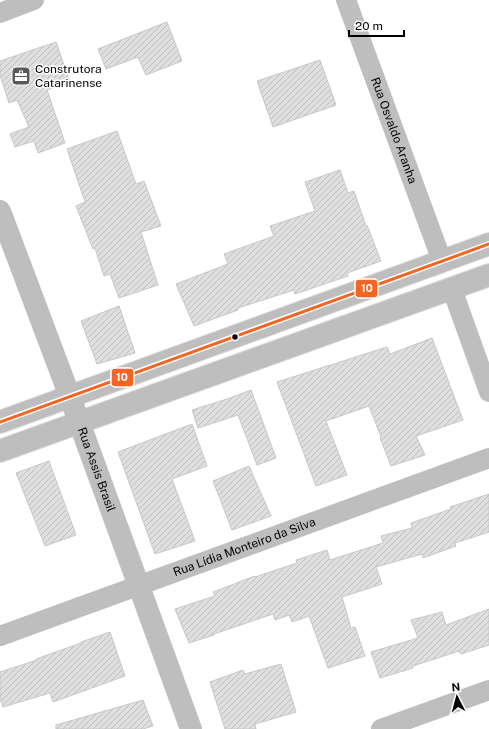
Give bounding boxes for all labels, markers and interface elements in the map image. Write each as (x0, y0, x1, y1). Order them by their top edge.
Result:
scale bar (349, 12, 404, 38)
text: 20 m (355, 19, 383, 33)
place label: Construtora Catarinense (35, 62, 102, 90)
office icon: Construtora Catarinense (10, 65, 32, 87)
street label: Rua Osvaldo Aranha (368, 75, 420, 186)
line badge: 10 (355, 279, 378, 298)
text: 10 (361, 282, 373, 294)
unlabelled marker (230, 332, 240, 342)
line badge: 10 (111, 368, 134, 387)
text: 10 (116, 371, 128, 383)
street label: Rua Assis Brasil (75, 425, 118, 514)
street label: Rua Lídia Monteiro da Silva (171, 515, 317, 579)
north arrow (437, 677, 477, 717)
text: N (451, 681, 461, 693)

